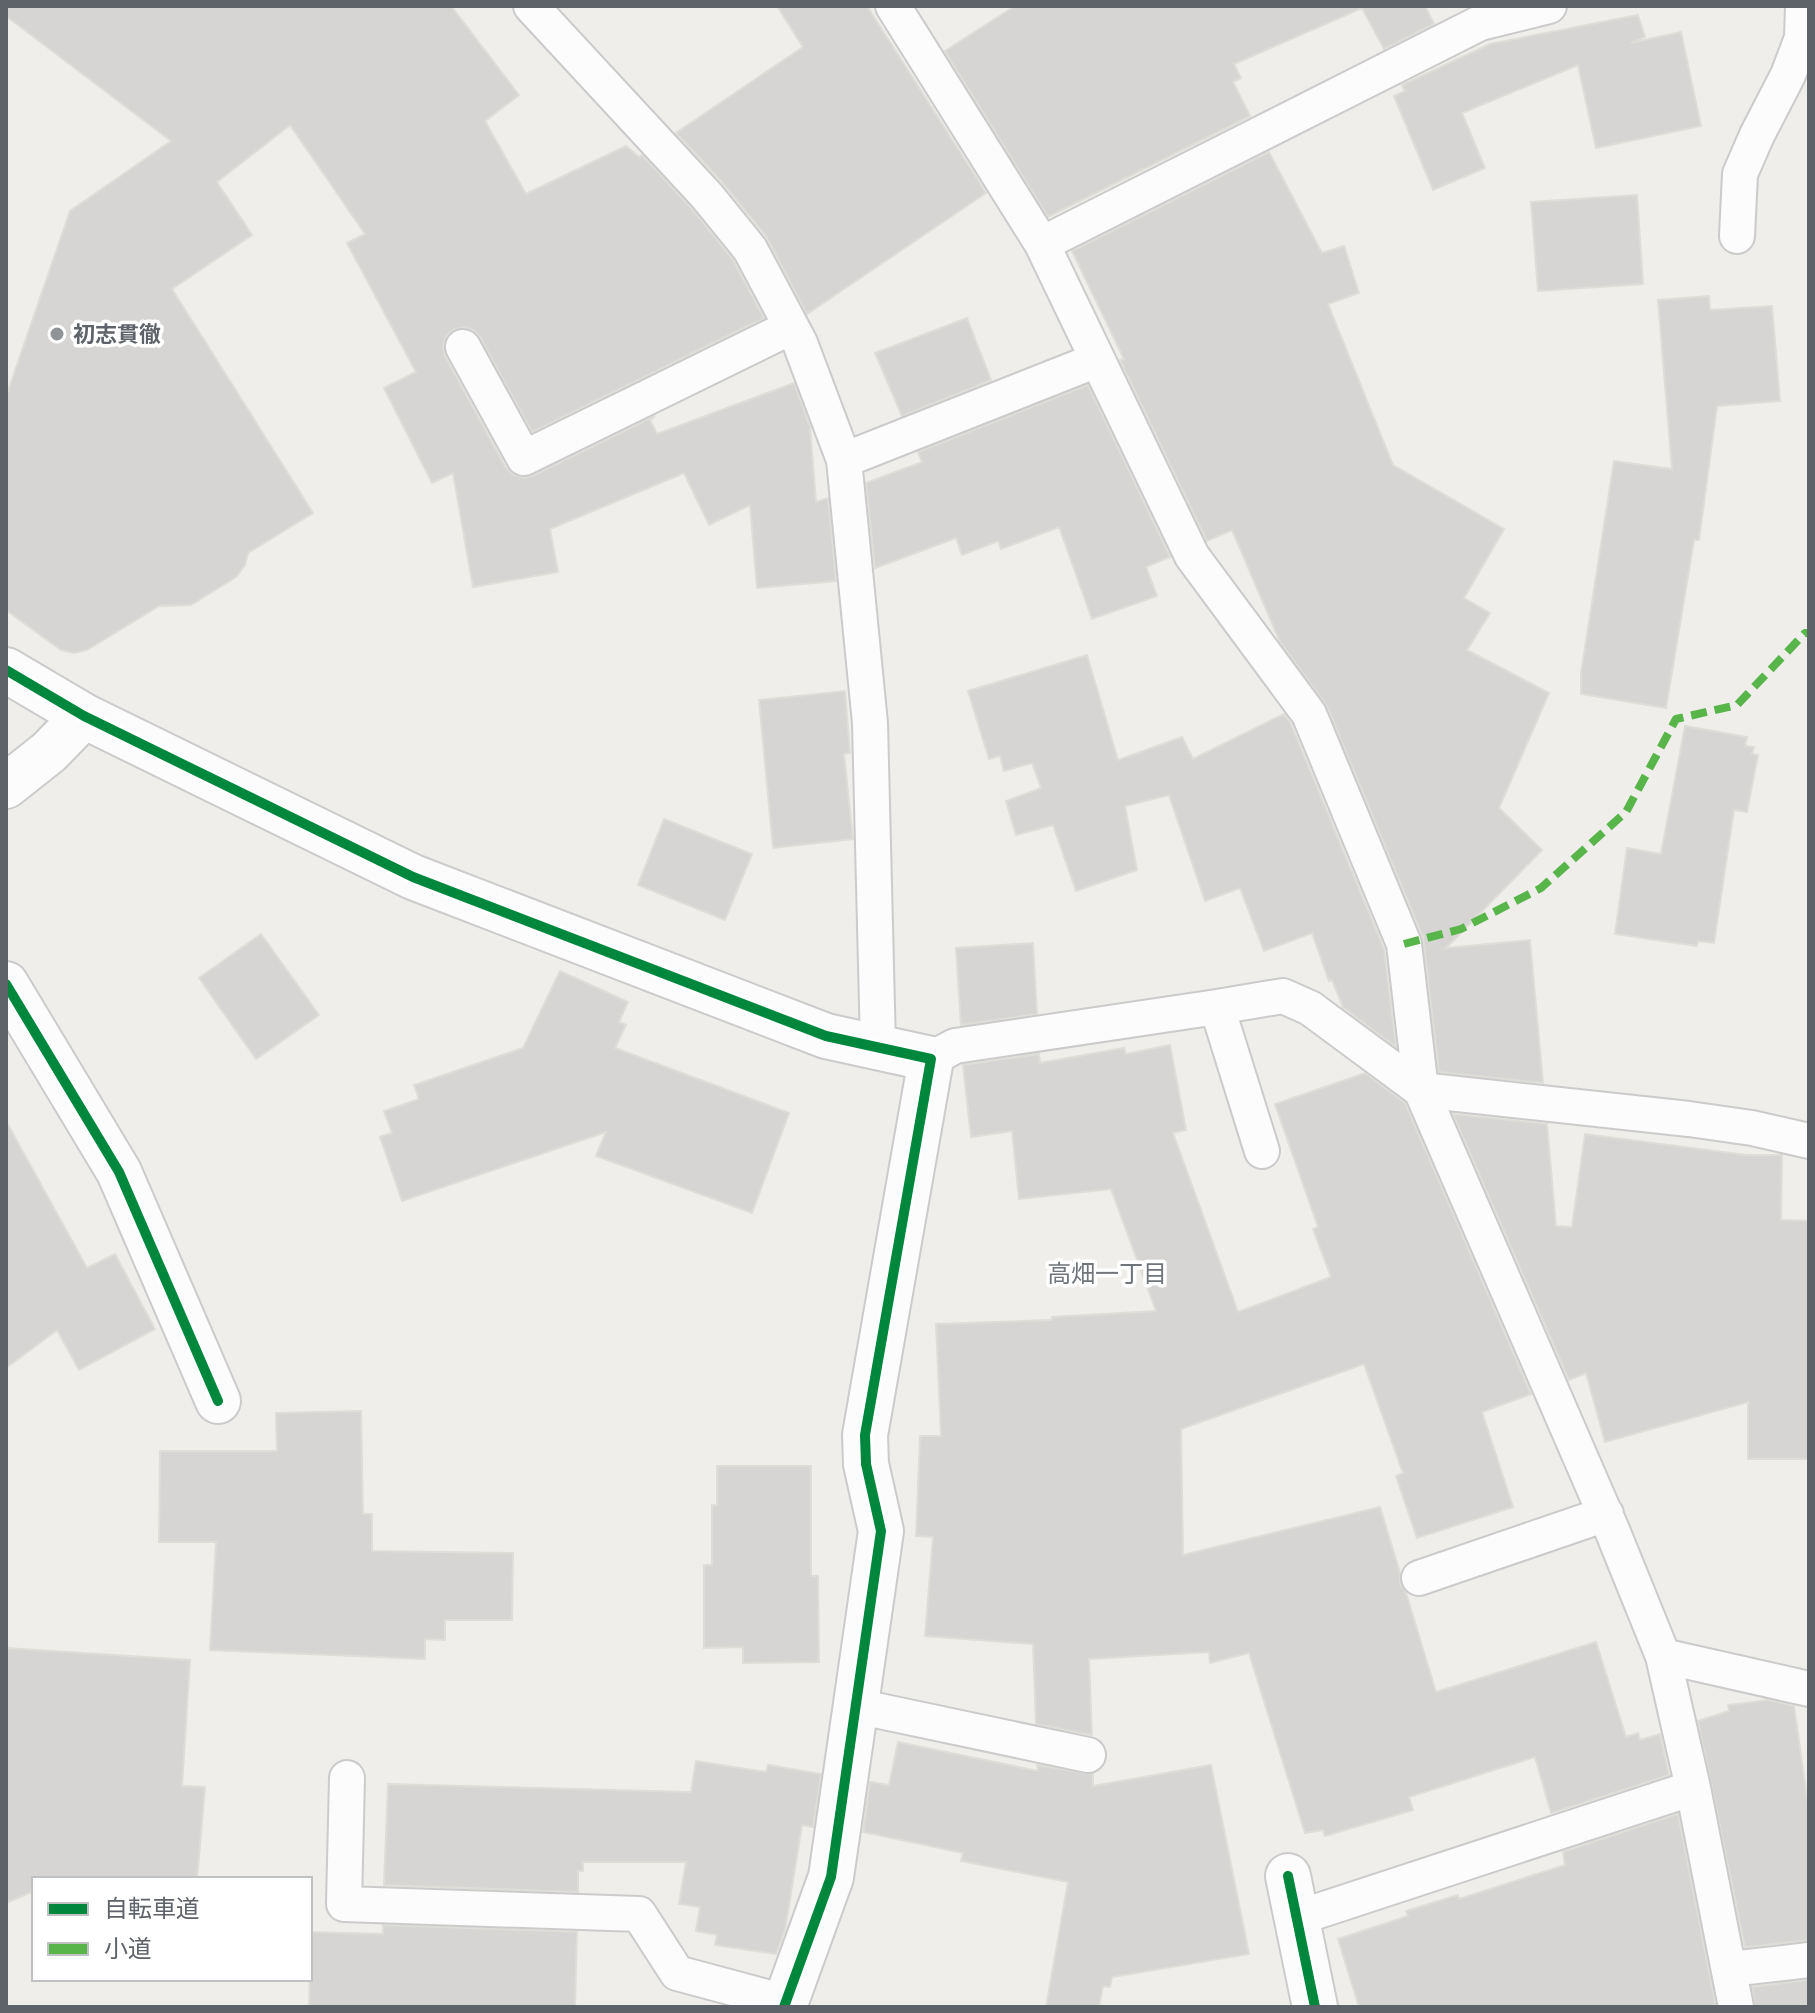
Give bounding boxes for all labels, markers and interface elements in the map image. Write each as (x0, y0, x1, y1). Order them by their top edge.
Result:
place label: 初志貫徹 (73, 320, 161, 348)
marker: 初志貫徹 (48, 325, 66, 343)
district label: 高畑一丁目 (1047, 1258, 1167, 1289)
legend (32, 1877, 312, 1981)
text: 自転車道 (104, 1893, 200, 1924)
text: 小道 (104, 1933, 152, 1964)

